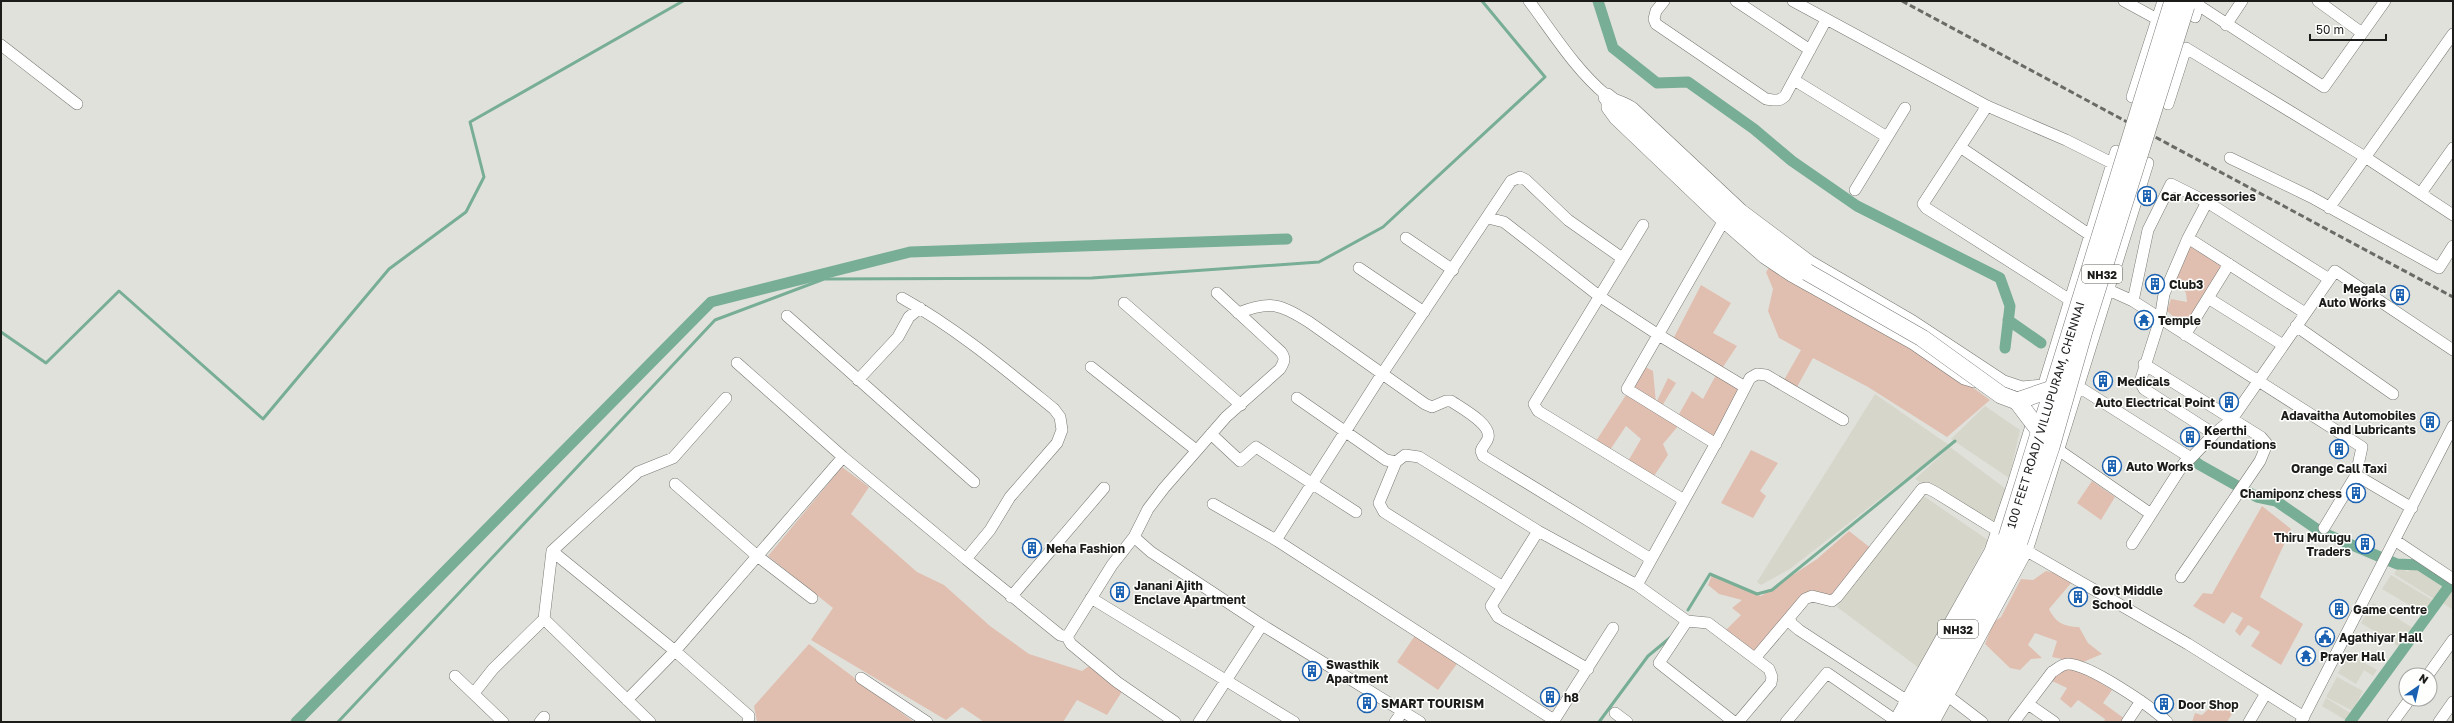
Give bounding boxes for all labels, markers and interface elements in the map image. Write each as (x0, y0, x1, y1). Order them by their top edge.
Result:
scale bar (2310, 16, 2386, 42)
text: 50 m (2316, 22, 2344, 37)
building icon: Car Accessories (2136, 185, 2158, 207)
place label: Car Accessories (2161, 189, 2256, 204)
road number: NH32 (2082, 265, 2122, 283)
building icon: Club3 (2144, 273, 2166, 295)
place label: Club3 (2169, 277, 2203, 292)
place label: Megala Auto Works (2319, 281, 2386, 310)
building icon: Megala Auto Works (2389, 284, 2411, 306)
street label: 100 FEET ROAD/ VILLUPURAM, CHENNAI (2003, 299, 2087, 530)
temple icon: Temple (2133, 309, 2155, 331)
place label: Temple (2158, 313, 2201, 328)
building icon: Medicals (2092, 370, 2114, 392)
place label: Medicals (2117, 374, 2170, 389)
building icon: Auto Electrical Point (2218, 391, 2240, 413)
place label: Auto Electrical Point (2095, 395, 2215, 410)
place label: Adavaitha Automobiles and Lubricants (2281, 408, 2416, 437)
building icon: Adavaitha Automobiles and Lubricants (2419, 411, 2441, 433)
place label: Keerthi Foundations (2204, 423, 2277, 452)
building icon: Keerthi Foundations (2179, 426, 2201, 448)
building icon: Orange Call Taxi (2328, 438, 2350, 460)
building icon: Auto Works (2101, 455, 2123, 477)
place label: Auto Works (2126, 459, 2194, 474)
place label: Orange Call Taxi (2291, 461, 2387, 476)
building icon: Chamiponz chess (2345, 482, 2367, 504)
place label: Chamiponz chess (2240, 486, 2342, 501)
place label: Thiru Murugu Traders (2274, 530, 2351, 559)
building icon: Thiru Murugu Traders (2354, 533, 2376, 555)
building icon: Neha Fashion (1021, 537, 1043, 559)
place label: Neha Fashion (1046, 541, 1125, 556)
place label: Janani Ajith Enclave Apartment (1134, 578, 1246, 607)
building icon: Janani Ajith Enclave Apartment (1109, 581, 1131, 603)
place label: Govt Middle School (2092, 583, 2163, 612)
building icon: Govt Middle School (2067, 586, 2089, 608)
building icon: Game centre (2328, 598, 2350, 620)
place label: Game centre (2353, 602, 2427, 617)
road number: NH32 (1938, 620, 1978, 638)
public building icon: Agathiyar Hall (2314, 626, 2336, 648)
place label: Agathiyar Hall (2339, 630, 2423, 645)
temple icon: Prayer Hall (2295, 645, 2317, 667)
place label: Prayer Hall (2320, 649, 2385, 664)
place label: Swasthik Apartment (1326, 657, 1388, 686)
building icon: Swasthik Apartment (1301, 660, 1323, 682)
north arrow (2398, 667, 2438, 707)
text: N (2417, 671, 2431, 686)
building icon: h8 (1539, 686, 1561, 708)
place label: h8 (1564, 690, 1579, 705)
building icon: SMART TOURISM (1356, 692, 1378, 714)
building icon: Door Shop (2153, 693, 2175, 715)
place label: SMART TOURISM (1381, 696, 1484, 711)
place label: Door Shop (2178, 697, 2239, 712)

